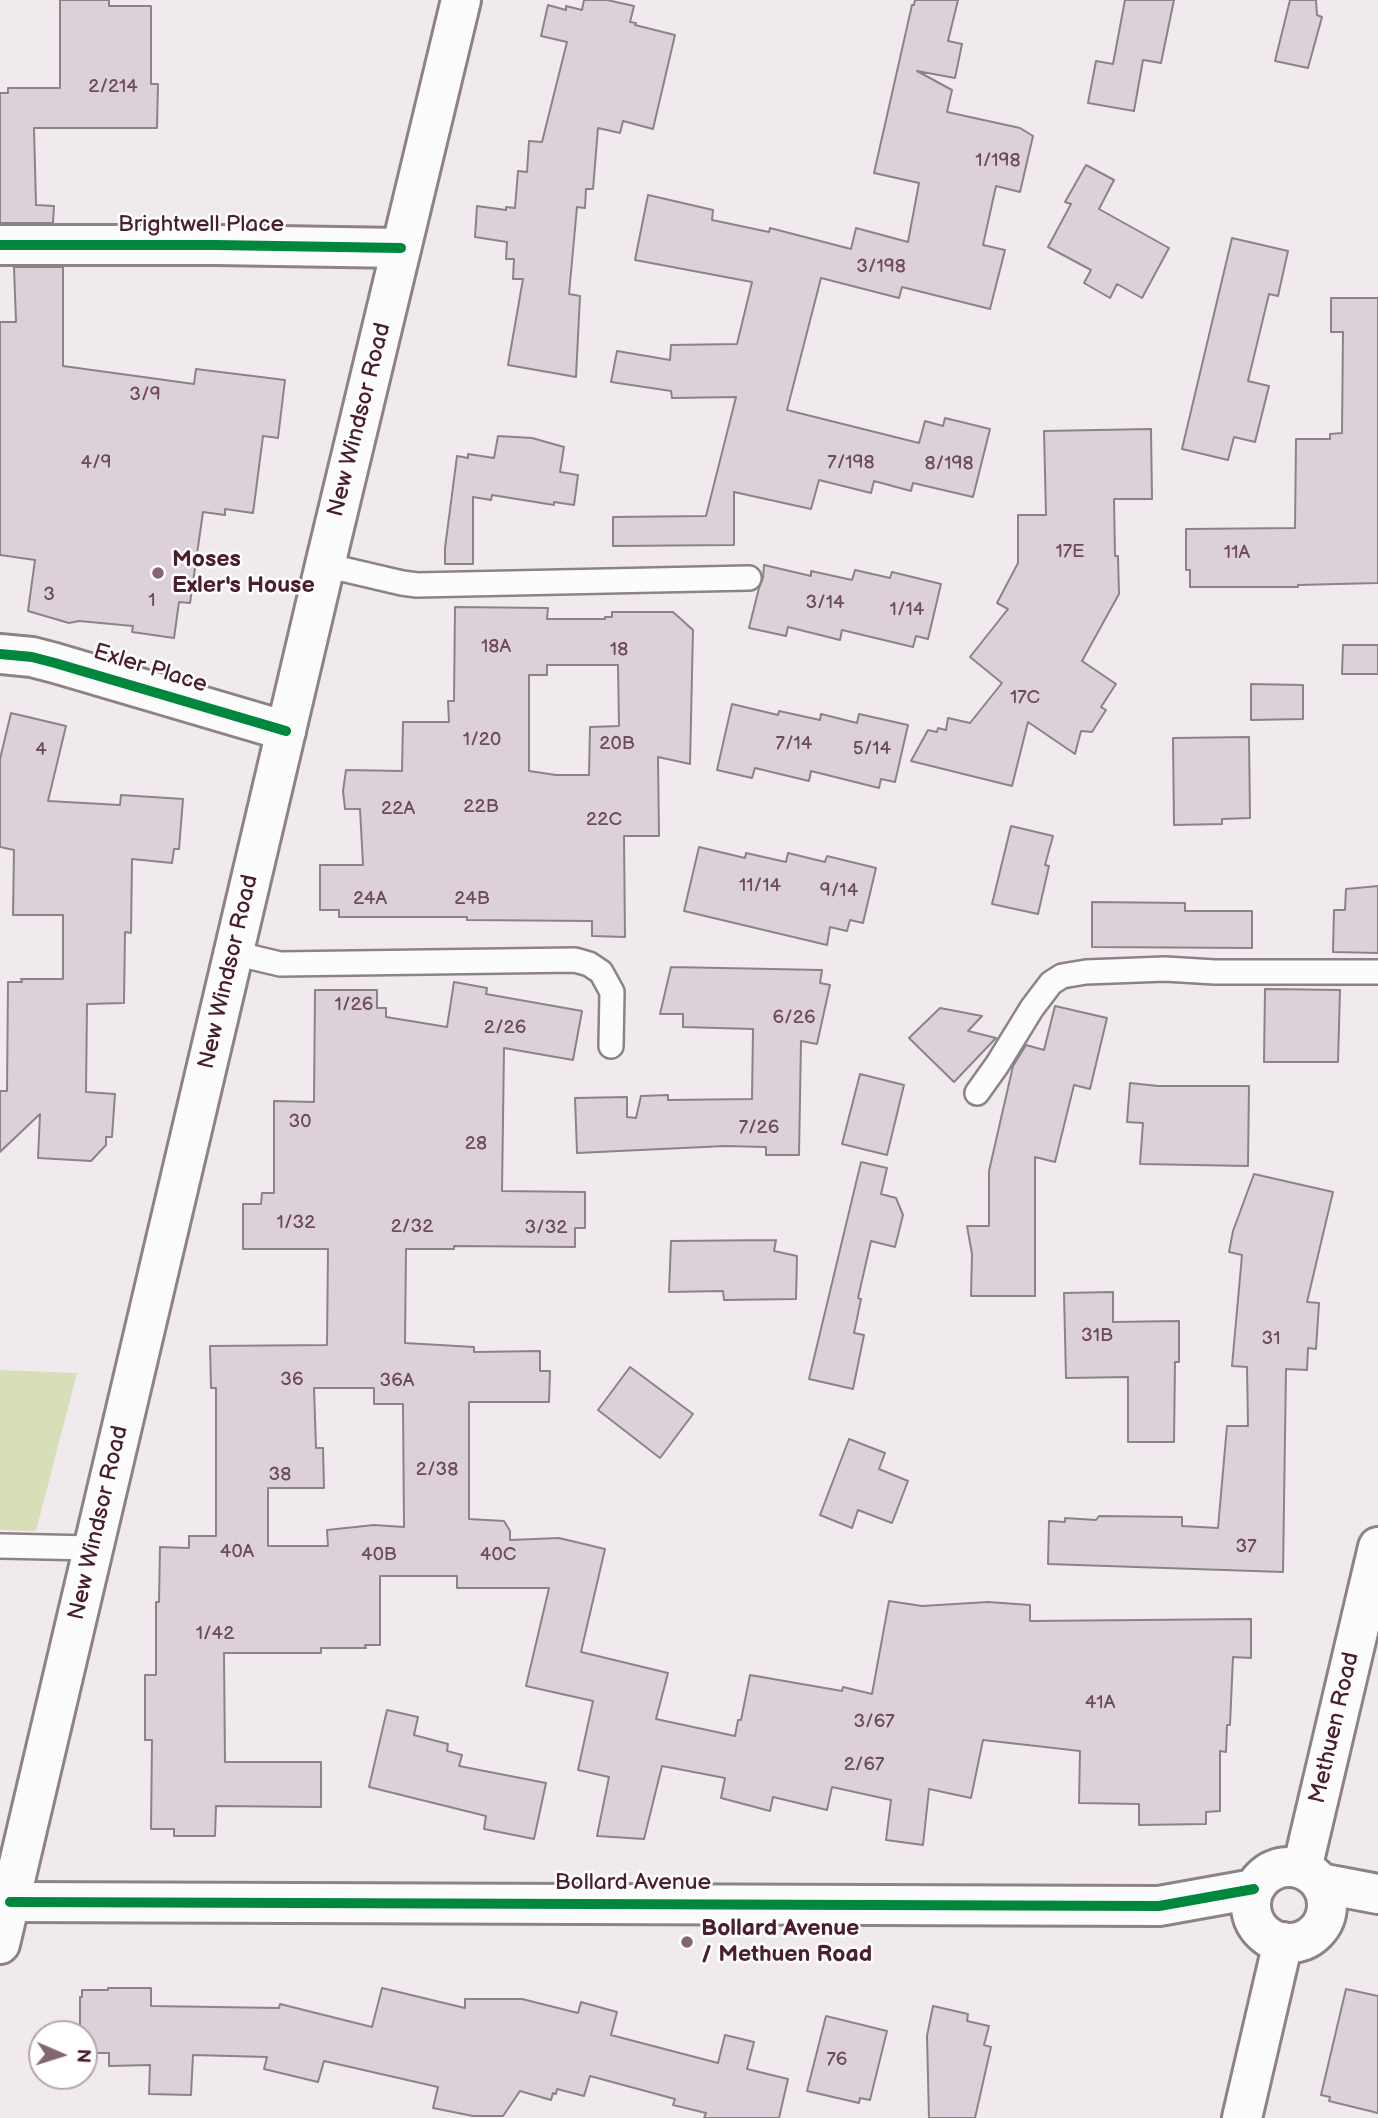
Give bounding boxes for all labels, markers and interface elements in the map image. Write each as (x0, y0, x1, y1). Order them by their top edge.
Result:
house number: 2/214 (88, 76, 138, 98)
house number: 1/198 (975, 150, 1021, 172)
street label: Brightwell Place (118, 211, 284, 239)
house number: 3/198 (856, 256, 906, 278)
street label: New Windsor Road (323, 320, 397, 520)
house number: 3/9 (129, 384, 161, 406)
house number: 4/9 (80, 452, 112, 474)
house number: 7/198 (827, 452, 875, 474)
house number: 8/198 (924, 453, 974, 475)
house number: 17E (1055, 541, 1085, 563)
house number: 11A (1224, 542, 1250, 564)
place label: Moses Exler's House (172, 546, 315, 600)
marker: Moses Exler's House (150, 565, 166, 581)
house number: 3 (43, 584, 55, 606)
house number: 1 (148, 590, 156, 612)
house number: 3/14 (805, 592, 845, 614)
house number: 1/14 (890, 599, 924, 621)
house number: 18A (481, 636, 511, 658)
street label: Exler Place (90, 639, 210, 699)
house number: 18 (610, 639, 628, 661)
house number: 17C (1010, 687, 1040, 709)
house number: 1/20 (463, 729, 501, 751)
house number: 20B (599, 733, 635, 755)
house number: 7/14 (776, 733, 812, 755)
house number: 5/14 (853, 738, 891, 760)
house number: 4 (35, 739, 47, 761)
house number: 22B (463, 796, 499, 818)
house number: 22A (381, 798, 415, 820)
house number: 22C (586, 809, 622, 831)
street label: New Windsor Road (193, 872, 265, 1072)
house number: 11/14 (739, 875, 781, 897)
house number: 9/14 (820, 880, 858, 902)
house number: 24A (353, 888, 387, 910)
house number: 24B (454, 888, 490, 910)
house number: 1/26 (335, 994, 373, 1016)
house number: 6/26 (772, 1007, 816, 1029)
house number: 2/26 (484, 1017, 526, 1039)
house number: 30 (289, 1111, 311, 1133)
house number: 7/26 (739, 1117, 779, 1139)
house number: 28 (465, 1133, 487, 1155)
house number: 1/32 (277, 1212, 315, 1234)
house number: 2/32 (391, 1216, 433, 1238)
house number: 3/32 (524, 1217, 568, 1239)
house number: 31B (1081, 1325, 1113, 1347)
house number: 31 (1261, 1328, 1281, 1350)
house number: 36 (280, 1369, 304, 1391)
house number: 36A (380, 1370, 414, 1392)
street label: New Windsor Road (63, 1423, 135, 1623)
house number: 2/38 (416, 1459, 458, 1481)
house number: 38 (269, 1464, 291, 1486)
house number: 37 (1235, 1536, 1257, 1558)
house number: 40A (220, 1541, 254, 1563)
house number: 40B (361, 1544, 397, 1566)
house number: 40C (480, 1544, 516, 1566)
house number: 1/42 (196, 1623, 234, 1645)
street label: Methuen Road (1304, 1650, 1366, 1806)
house number: 41A (1085, 1692, 1115, 1714)
house number: 3/67 (853, 1711, 895, 1733)
house number: 2/67 (844, 1754, 884, 1776)
street label: Bollard Avenue (555, 1869, 711, 1897)
place label: Bollard Avenue / Methuen Road (701, 1915, 872, 1969)
marker: Bollard Avenue / Methuen Road (679, 1934, 695, 1950)
north arrow (28, 2020, 98, 2090)
text: N (71, 2048, 94, 2064)
house number: 76 (827, 2049, 847, 2071)

